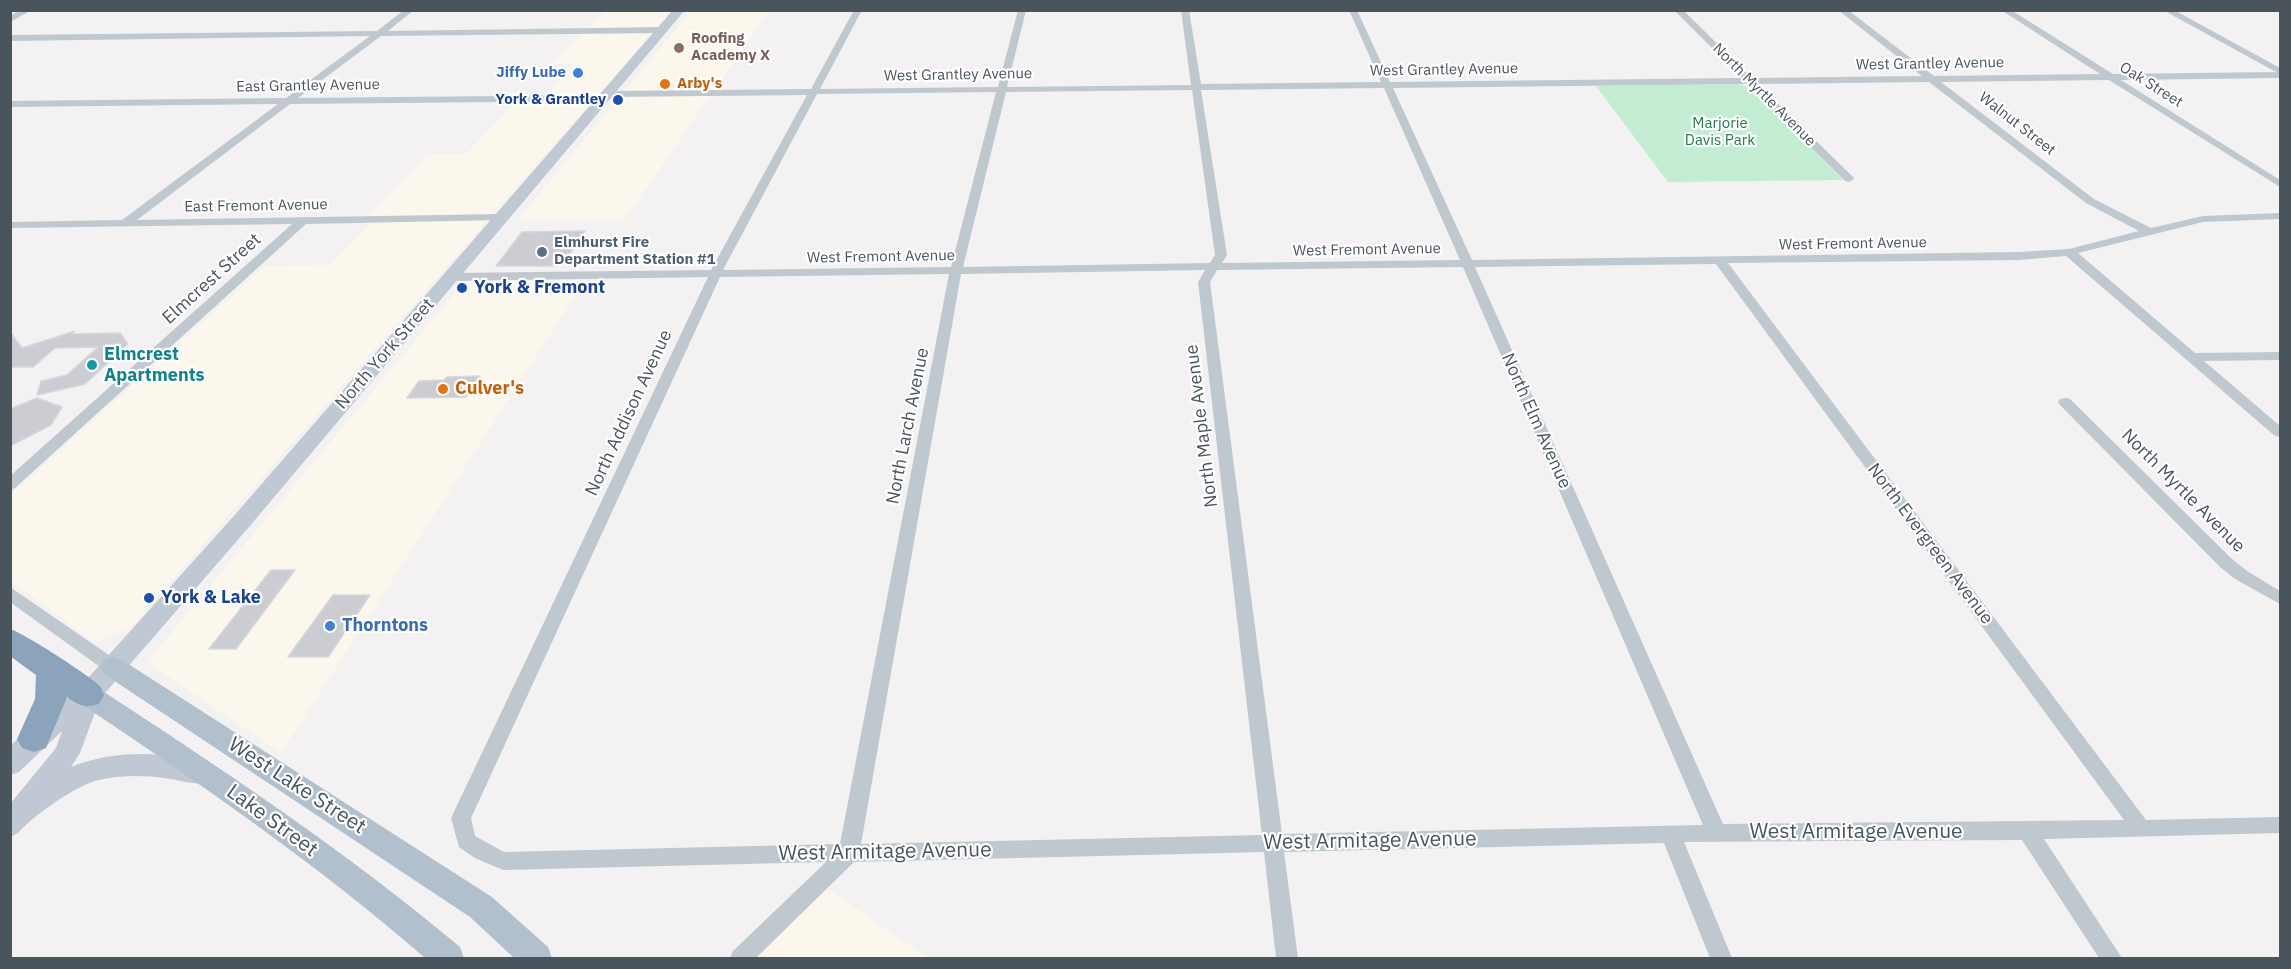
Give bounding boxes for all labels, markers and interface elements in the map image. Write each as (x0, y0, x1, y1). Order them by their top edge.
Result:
place label: Roofing Academy X (691, 30, 770, 65)
street label: North Myrtle Avenue (1709, 40, 1819, 150)
marker: Roofing Academy X (672, 41, 686, 55)
street label: West Grantley Avenue (1856, 54, 2004, 74)
street label: Oak Street (2116, 58, 2186, 112)
street label: West Grantley Avenue (1370, 60, 1518, 80)
place label: Jiffy Lube (496, 64, 566, 82)
street label: West Grantley Avenue (884, 65, 1032, 85)
marker: Jiffy Lube (571, 66, 585, 80)
place label: Arby's (677, 75, 722, 93)
street label: East Grantley Avenue (236, 76, 380, 96)
marker: Arby's (658, 77, 672, 91)
street label: Walnut Street (1975, 88, 2059, 160)
place label: York & Grantley (495, 91, 606, 109)
marker: York & Grantley (611, 93, 625, 107)
park label: Marjorie Davis Park (1685, 115, 1755, 150)
street label: East Fremont Avenue (184, 196, 328, 216)
street label: Elmcrest Street (158, 229, 266, 329)
place label: Elmhurst Fire Department Station #1 (554, 234, 715, 269)
street label: West Fremont Avenue (1779, 234, 1927, 254)
street label: West Fremont Avenue (1293, 240, 1441, 260)
marker: Elmhurst Fire Department Station #1 (535, 245, 549, 259)
street label: West Fremont Avenue (807, 247, 955, 267)
place label: York & Fremont (474, 277, 605, 299)
marker: York & Fremont (455, 281, 469, 295)
street label: North York Street (331, 294, 439, 414)
street label: North Addison Avenue (581, 327, 677, 499)
street label: North Maple Avenue (1181, 343, 1223, 509)
place label: Elmcrest Apartments (104, 344, 205, 386)
street label: North Larch Avenue (882, 346, 934, 506)
street label: North Elm Avenue (1496, 350, 1576, 492)
marker: Elmcrest Apartments (85, 358, 99, 372)
place label: Culver's (455, 378, 524, 400)
marker: Culver's (436, 382, 450, 396)
street label: North Myrtle Avenue (2117, 425, 2249, 557)
street label: North Evergreen Avenue (1862, 459, 1998, 629)
place label: York & Lake (161, 587, 261, 609)
marker: York & Lake (142, 591, 156, 605)
place label: Thorntons (342, 615, 428, 637)
marker: Thorntons (323, 619, 337, 633)
street label: West Lake Street (224, 732, 370, 840)
street label: Lake Street (222, 780, 322, 862)
street label: West Armitage Avenue (1749, 819, 1963, 845)
street label: West Armitage Avenue (1263, 827, 1477, 855)
street label: West Armitage Avenue (778, 838, 992, 866)

